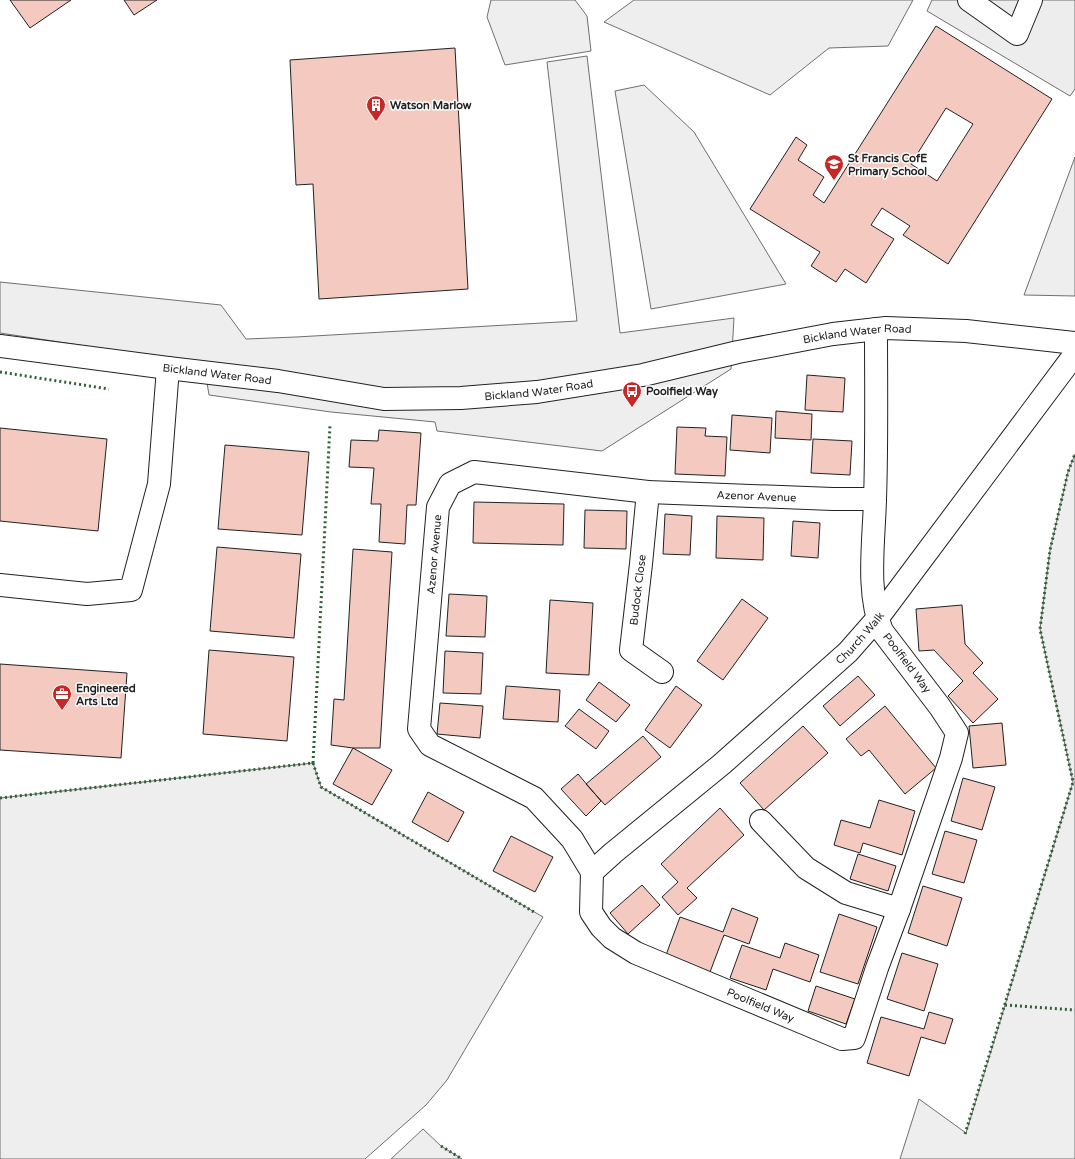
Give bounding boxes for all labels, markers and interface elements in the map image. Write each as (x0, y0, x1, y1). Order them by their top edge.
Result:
building icon: Watson Marlow (365, 94, 387, 122)
place label: Watson Marlow (390, 99, 472, 112)
place label: St Francis CofE Primary School (848, 152, 927, 179)
school or university icon: St Francis CofE Primary School (823, 153, 845, 181)
street label: Bickland Water Road (802, 321, 912, 346)
street label: Bickland Water Road (162, 361, 272, 387)
street label: Bickland Water Road (484, 377, 594, 403)
bus stop icon: Poolfield Way (621, 380, 643, 408)
place label: Poolfield Way (646, 385, 718, 399)
street label: Azenor Avenue (716, 488, 797, 504)
street label: Azenor Avenue (424, 514, 444, 595)
street label: Budock Close (627, 554, 649, 626)
street label: Church Walk (833, 609, 887, 667)
street label: Poolfield Way (880, 630, 934, 696)
place label: Engineered Arts Ltd (76, 682, 136, 708)
office icon: Engineered Arts Ltd (51, 683, 73, 711)
street label: Poolfield Way (725, 985, 796, 1025)

